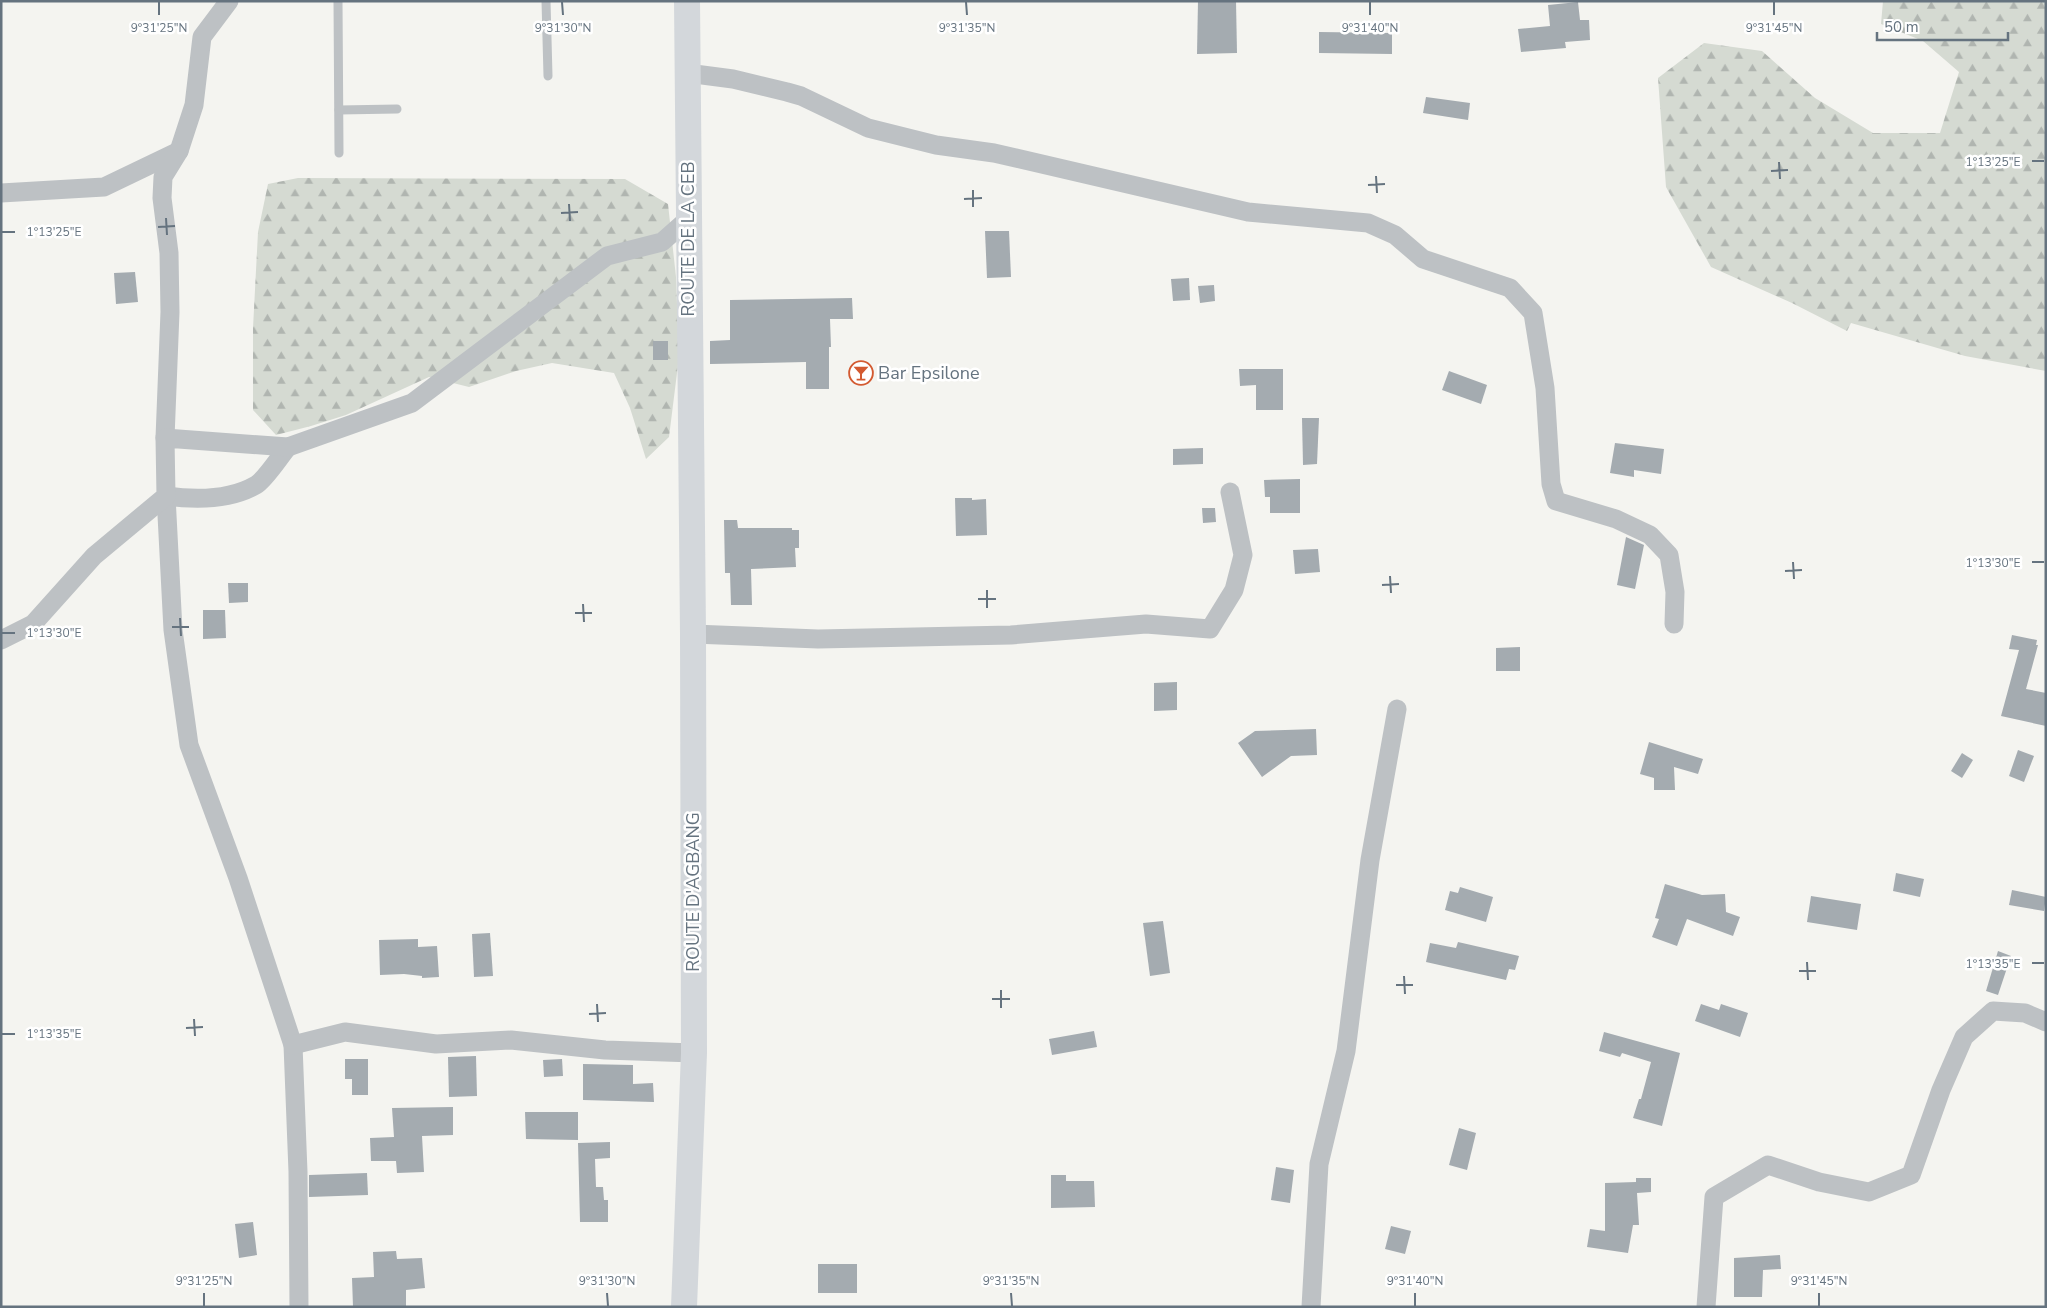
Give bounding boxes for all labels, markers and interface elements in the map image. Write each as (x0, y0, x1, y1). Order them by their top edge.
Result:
scale bar (1877, 10, 2008, 42)
text: 50 m (1884, 17, 1919, 37)
text: 9°31'25"N (131, 20, 187, 36)
text: 9°31'30"N (535, 20, 591, 36)
text: 9°31'35"N (939, 20, 995, 36)
text: 9°31'40"N (1342, 20, 1398, 36)
text: 9°31'45"N (1746, 20, 1802, 36)
text: 1°13'25"E (1966, 154, 2020, 170)
street label: ROUTE DE LA CEB (676, 161, 700, 317)
text: 1°13'25"E (27, 224, 81, 240)
bar icon: Bar Epsilone (848, 360, 874, 386)
place label: Bar Epsilone (878, 361, 980, 385)
text: 1°13'30"E (1966, 555, 2020, 571)
text: 1°13'30"E (27, 625, 81, 641)
street label: ROUTE D'AGBANG (681, 812, 705, 972)
text: 1°13'35"E (1966, 956, 2020, 972)
text: 1°13'35"E (27, 1026, 81, 1042)
text: 9°31'25"N (176, 1273, 232, 1289)
text: 9°31'30"N (579, 1273, 635, 1289)
text: 9°31'35"N (983, 1273, 1039, 1289)
text: 9°31'40"N (1387, 1273, 1443, 1289)
text: 9°31'45"N (1791, 1273, 1847, 1289)

